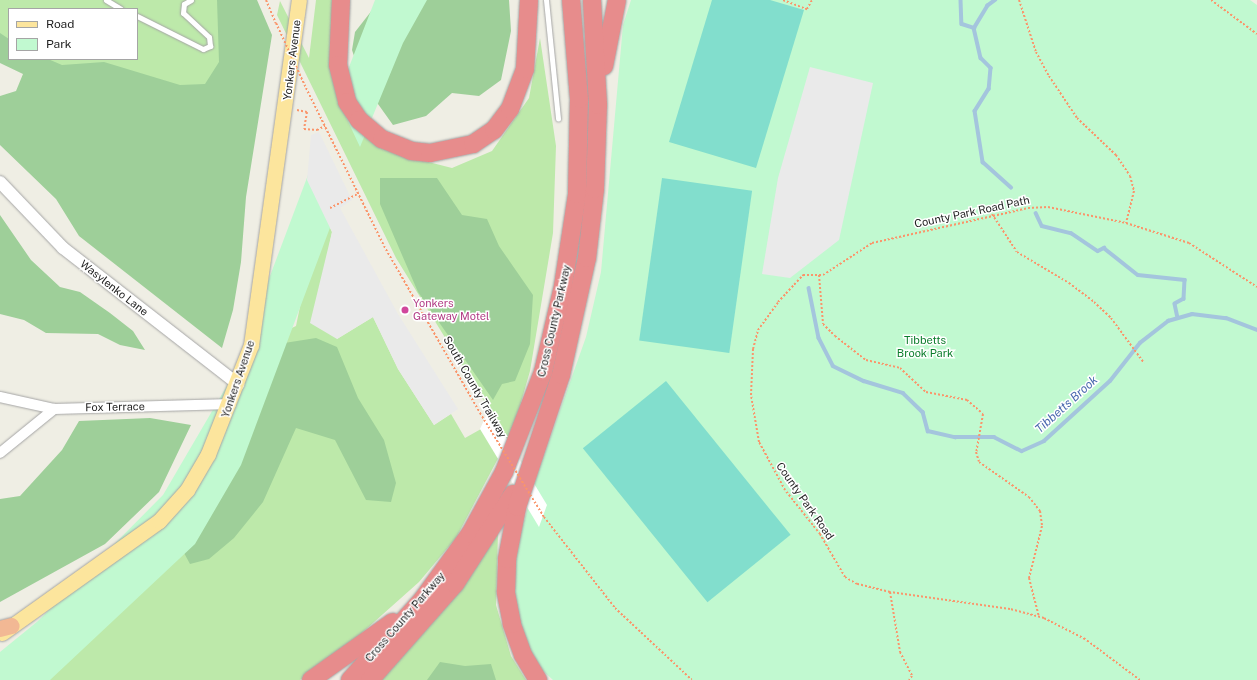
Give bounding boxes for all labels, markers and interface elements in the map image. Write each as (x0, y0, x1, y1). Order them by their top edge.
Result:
legend (8, 8, 138, 60)
text: Road (46, 17, 74, 31)
street label: Yonkers Avenue (281, 19, 303, 101)
text: Park (46, 37, 72, 51)
street label: County Park Road Path (913, 193, 1031, 231)
street label: Wasylenko Lane (77, 257, 151, 319)
street label: Cross County Parkway (535, 264, 573, 378)
place label: Yonkers Gateway Motel (413, 297, 489, 323)
marker: Yonkers Gateway Motel (400, 305, 410, 315)
street label: South County Trailway (441, 334, 509, 440)
park label: Tibbetts Brook Park (897, 334, 953, 360)
street label: Yonkers Avenue (219, 339, 257, 419)
water label: Tibbetts Brook (1033, 373, 1101, 437)
street label: Fox Terrace (85, 400, 145, 414)
street label: County Park Road (773, 460, 837, 542)
street label: Cross County Parkway (362, 569, 448, 665)

